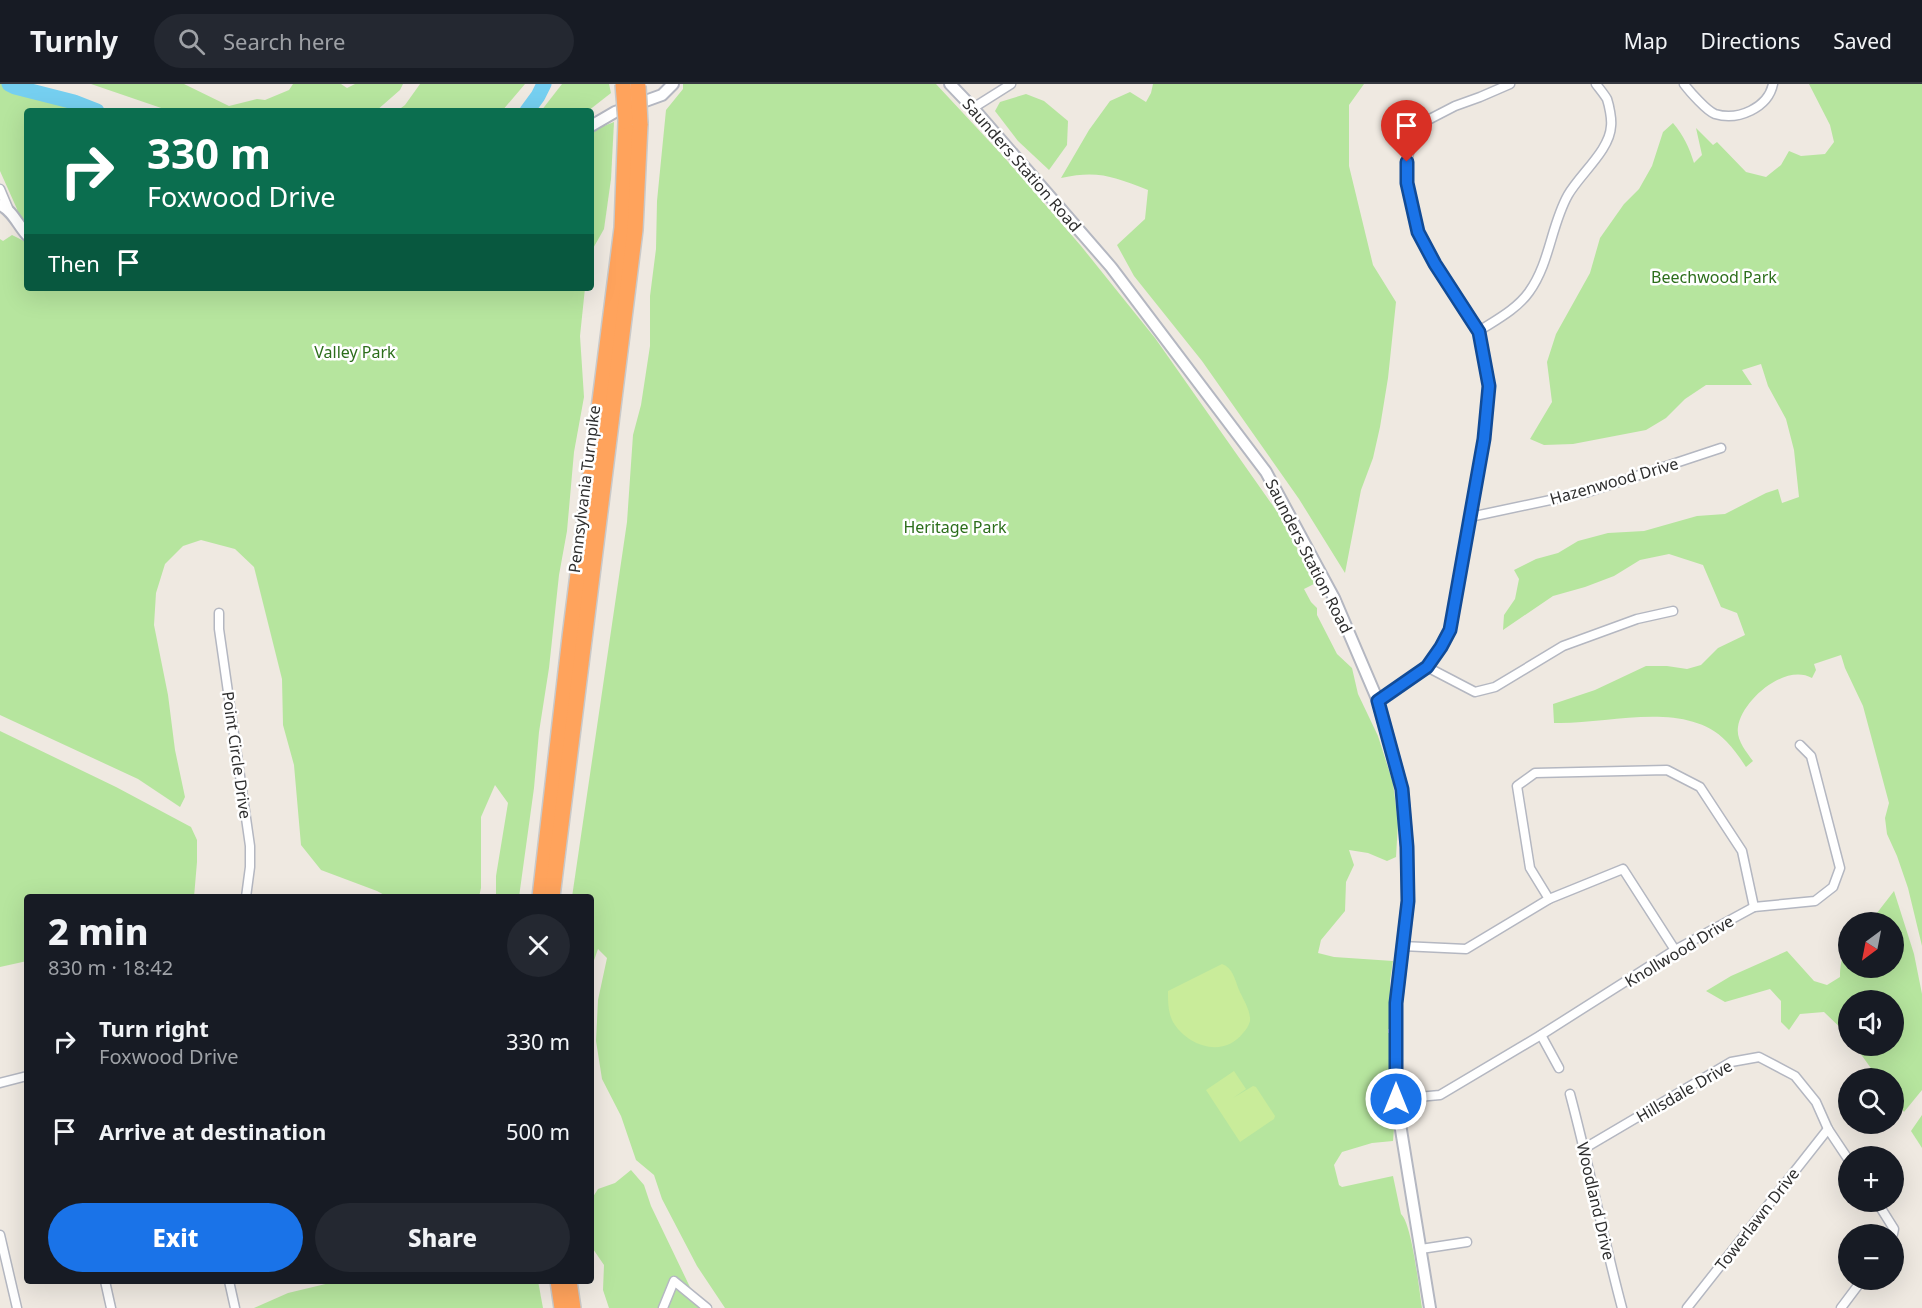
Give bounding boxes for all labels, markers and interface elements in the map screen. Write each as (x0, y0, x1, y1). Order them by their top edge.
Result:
search box (154, 14, 574, 68)
text: Turnly (30, 22, 118, 60)
icon: search (175, 25, 208, 58)
text: Search here (223, 26, 345, 56)
text: Map (1624, 27, 1668, 55)
text: Directions (1701, 27, 1800, 55)
text: Saved (1833, 27, 1892, 55)
street label: Saunders Station Road (958, 93, 1086, 237)
pin (1381, 100, 1432, 162)
icon: arrive (1390, 109, 1423, 142)
text: 330 m (147, 124, 271, 181)
icon: right (48, 132, 126, 210)
text: Foxwood Drive (147, 178, 335, 215)
icon: arrive (112, 246, 145, 279)
text: Then (48, 248, 100, 278)
park label: Beechwood Park (1651, 266, 1777, 288)
park label: Valley Park (314, 341, 396, 363)
street label: Pennsylvania Turnpike (563, 404, 605, 574)
street label: Hazenwood Drive (1547, 452, 1681, 510)
street label: Saunders Station Road (1261, 475, 1357, 637)
park label: Heritage Park (903, 516, 1007, 538)
street label: Point Circle Drive (217, 690, 257, 820)
text: 2 min (48, 907, 149, 956)
street label: Knollwood Drive (1621, 910, 1737, 992)
north arrow (1838, 912, 1904, 978)
map controls (1838, 912, 1904, 1290)
button: close (507, 914, 570, 977)
text: 830 m · 18:42 (48, 954, 173, 981)
button: sound (1838, 990, 1904, 1056)
text: Turn right (99, 1013, 209, 1043)
icon: right (48, 1025, 81, 1058)
text: 330 m (506, 1026, 570, 1056)
text: Foxwood Drive (99, 1043, 239, 1070)
street label: Hillsdale Drive (1632, 1055, 1736, 1127)
position arrow (1364, 1067, 1428, 1131)
button: search (1838, 1068, 1904, 1134)
icon: arrive (48, 1115, 81, 1148)
text: Arrive at destination (99, 1116, 326, 1146)
text: 500 m (506, 1116, 570, 1146)
street label: Woodland Drive (1572, 1140, 1620, 1262)
button: + (1838, 1146, 1904, 1212)
street label: Towerlawn Drive (1710, 1163, 1804, 1275)
button: Exit (48, 1203, 303, 1272)
button: Share (315, 1203, 570, 1272)
button: − (1838, 1224, 1904, 1290)

